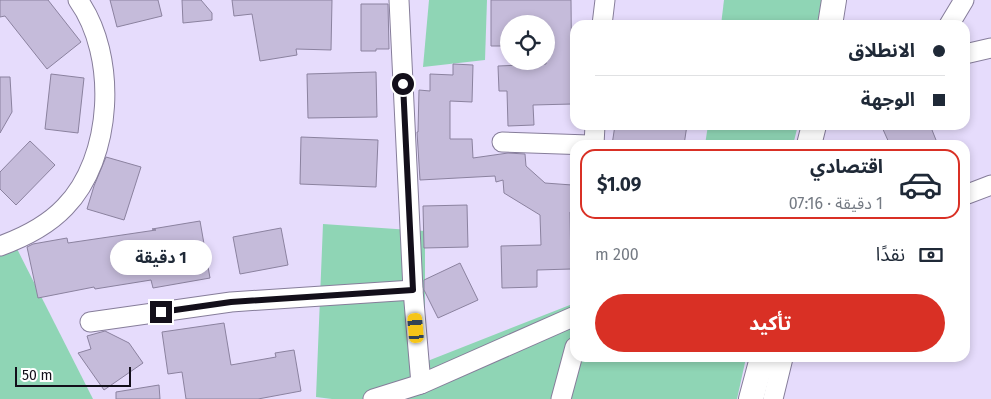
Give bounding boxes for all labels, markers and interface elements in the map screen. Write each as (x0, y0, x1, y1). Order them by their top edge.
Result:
map controls (500, 15, 555, 70)
button: locate (500, 15, 555, 70)
text: الانطلاق (849, 39, 915, 62)
route start (392, 73, 414, 95)
text: الوجهة (861, 88, 915, 111)
text: اقتصادي (810, 155, 883, 178)
icon: car (898, 162, 943, 207)
text: $1.09 (597, 173, 641, 196)
text: 1 دقيقة · 07:16 (789, 194, 883, 213)
callout: 1 دقيقة (110, 240, 212, 274)
icon: cash (917, 241, 945, 269)
text: نقدًا (876, 243, 905, 266)
text: 200 m (595, 245, 639, 264)
text: 1 دقيقة (135, 248, 187, 267)
button: تأكيد (595, 294, 945, 352)
route end (150, 301, 172, 323)
car (407, 312, 424, 344)
scale bar (15, 364, 131, 387)
text: 50 m (22, 367, 53, 384)

